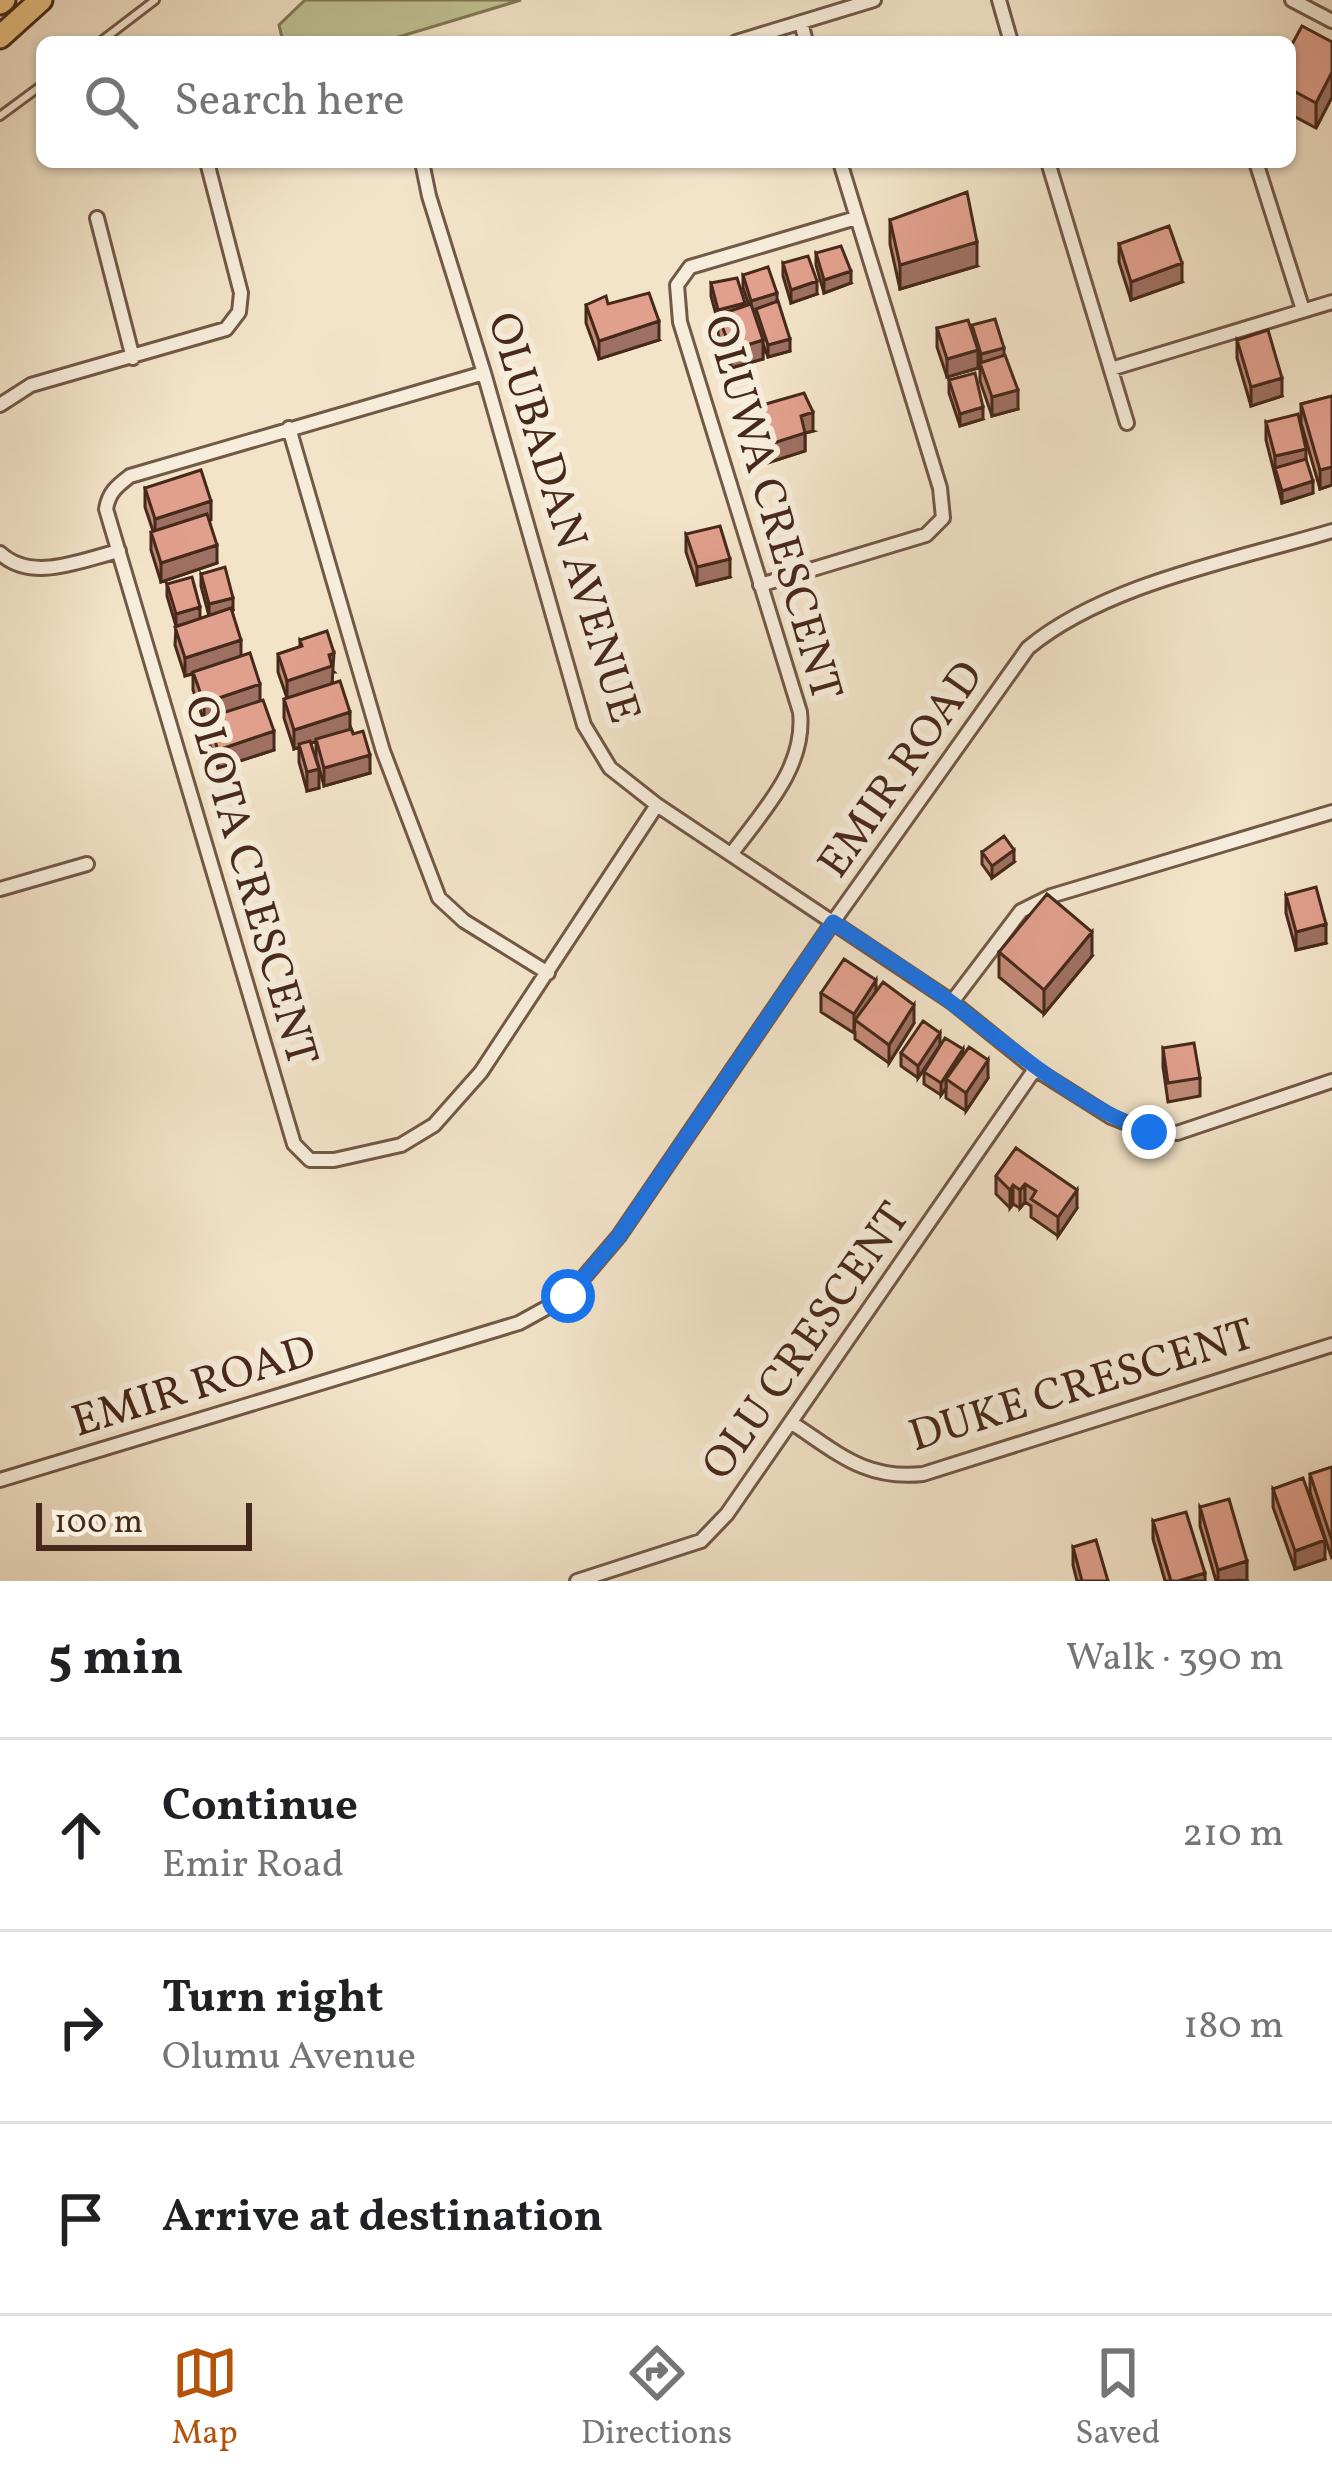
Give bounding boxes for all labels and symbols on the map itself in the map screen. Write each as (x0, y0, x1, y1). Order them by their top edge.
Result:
street label: OLUBADAN AVENUE (469, 305, 654, 731)
street label: OLUWA CRESCENT (686, 308, 856, 708)
street label: EMIR ROAD (805, 649, 1001, 892)
street label: OLOTA CRESCENT (166, 689, 332, 1074)
route end (1122, 1105, 1176, 1159)
street label: OLU CRESCENT (688, 1191, 927, 1494)
route start (541, 1269, 595, 1323)
street label: DUKE CRESCENT (902, 1305, 1263, 1470)
street label: EMIR ROAD (65, 1321, 324, 1455)
scale bar (36, 1497, 252, 1550)

